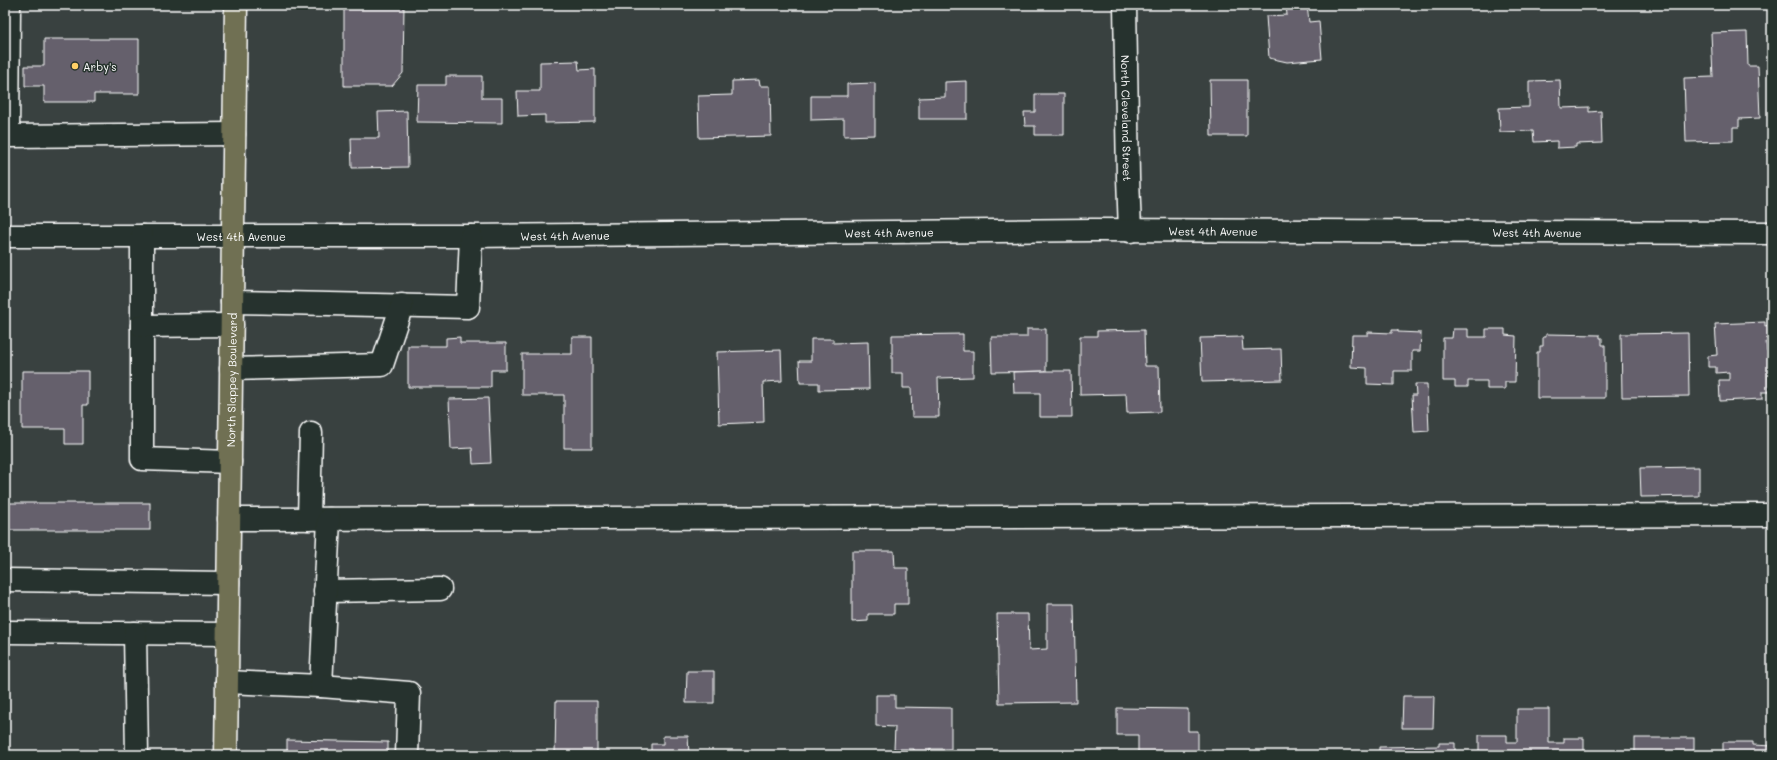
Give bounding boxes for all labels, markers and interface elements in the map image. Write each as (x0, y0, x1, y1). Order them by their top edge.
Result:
street label: North Cleveland Street (1118, 55, 1136, 181)
place label: Arby's (83, 59, 117, 74)
marker: Arby's (70, 61, 80, 71)
street label: West 4th Avenue (1168, 223, 1258, 238)
street label: West 4th Avenue (844, 224, 934, 240)
street label: West 4th Avenue (1492, 224, 1582, 240)
street label: West 4th Avenue (520, 227, 610, 243)
street label: West 4th Avenue (196, 229, 286, 244)
street label: North Slappey Boulevard (223, 313, 239, 447)

